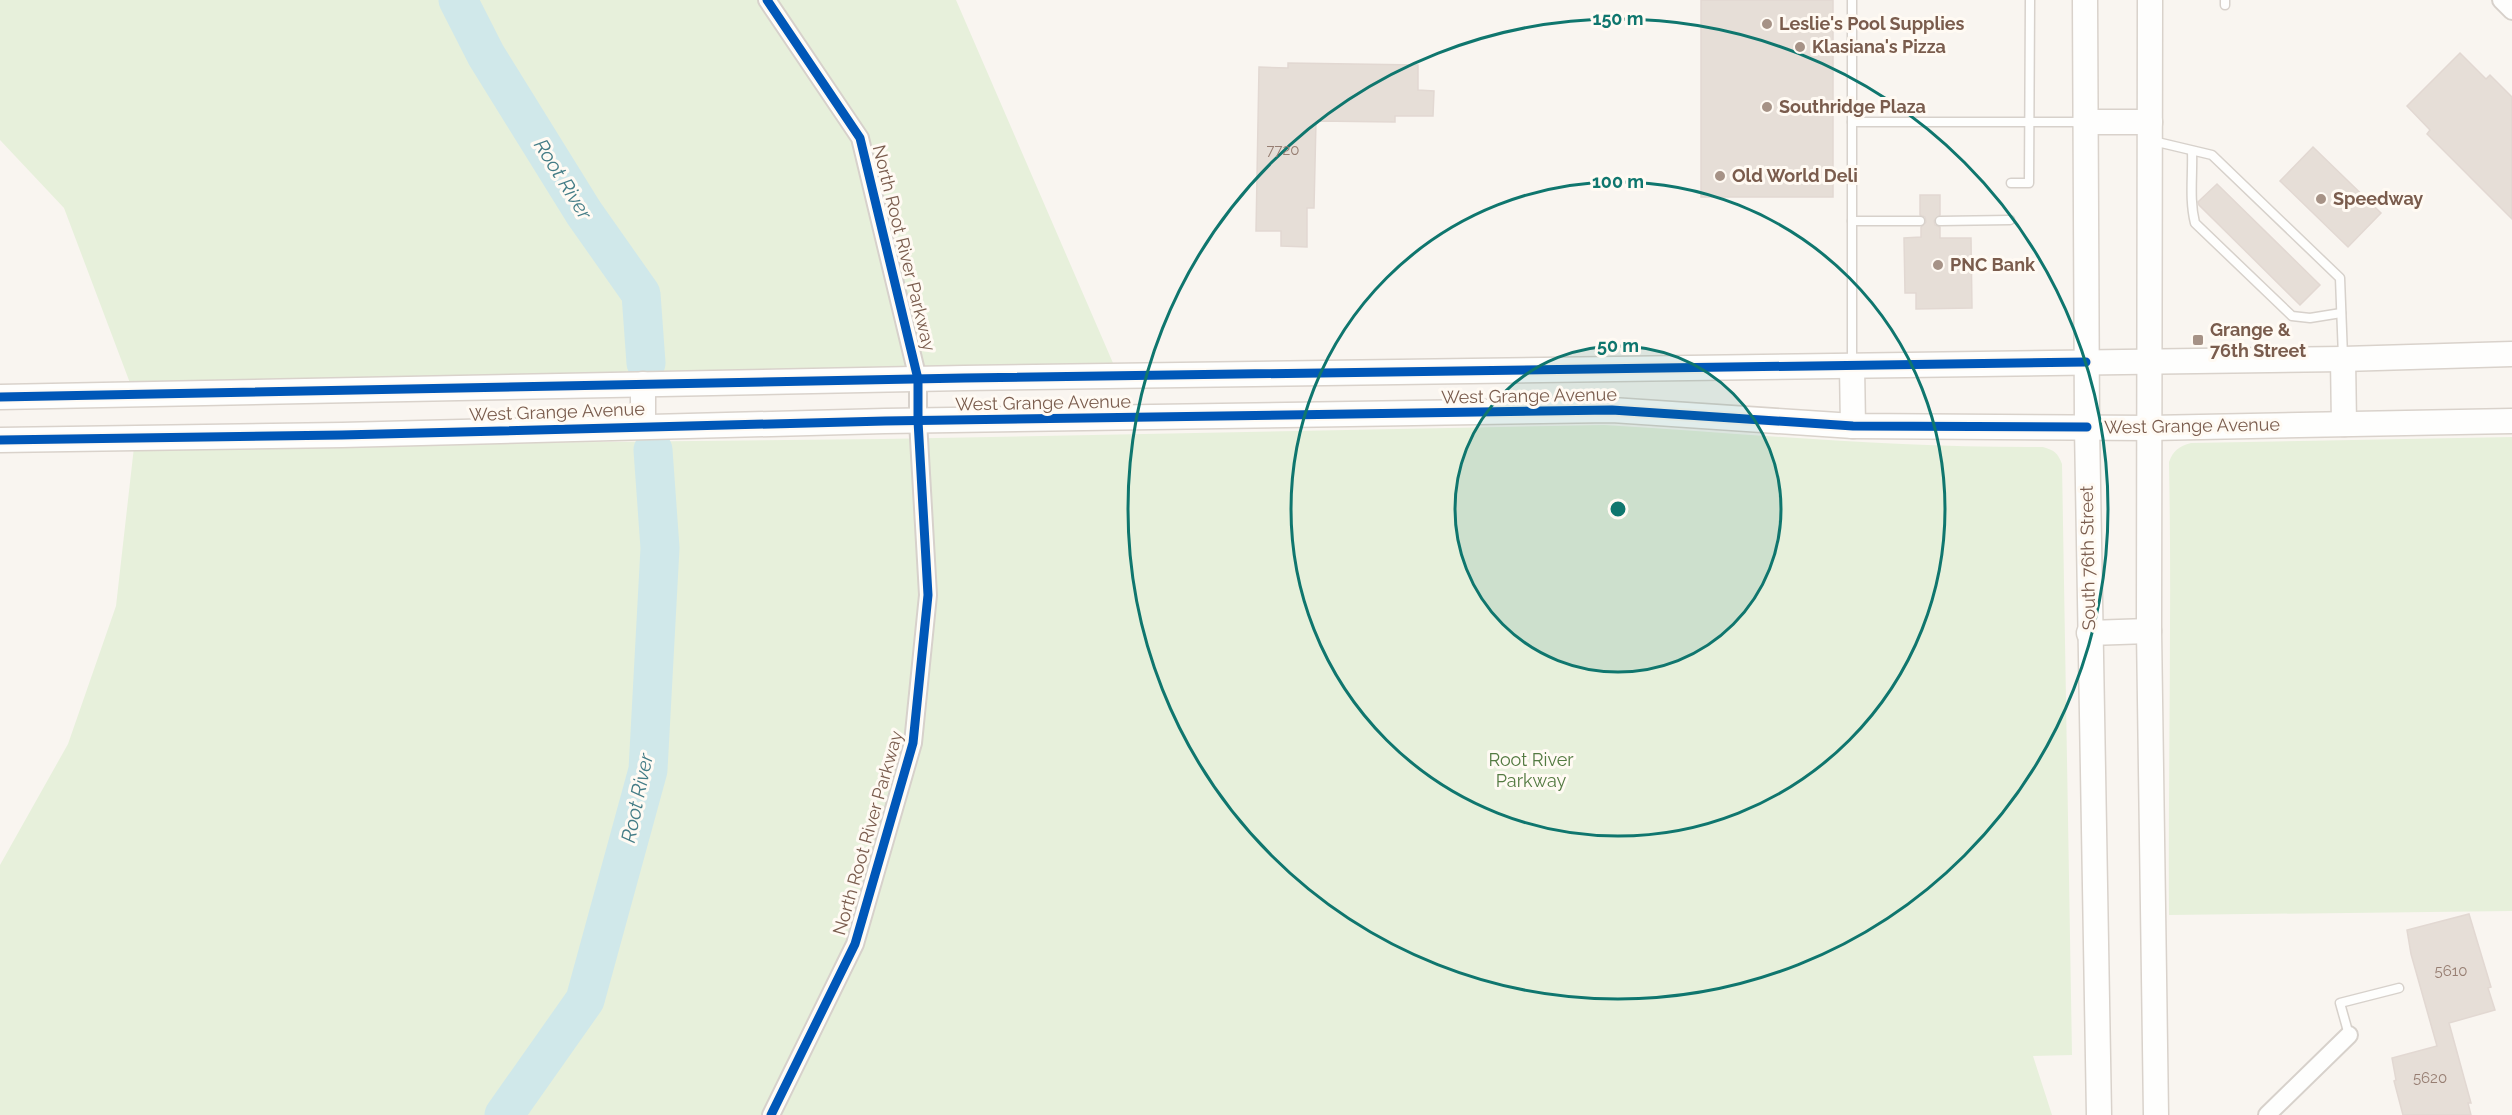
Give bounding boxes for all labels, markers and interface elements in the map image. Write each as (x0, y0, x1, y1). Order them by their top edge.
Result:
text: 150 m (1593, 8, 1644, 29)
place label: Leslie's Pool Supplies (1779, 13, 1965, 34)
marker: Leslie's Pool Supplies (1760, 17, 1774, 31)
place label: Klasiana's Pizza (1812, 36, 1946, 57)
marker: Klasiana's Pizza (1793, 40, 1807, 54)
place label: Southridge Plaza (1779, 96, 1926, 117)
marker: Southridge Plaza (1760, 100, 1774, 114)
water label: Root River (529, 134, 598, 225)
house number: 7720 (1266, 141, 1300, 159)
street label: North Root River Parkway (869, 143, 940, 353)
place label: Old World Deli (1732, 165, 1858, 186)
marker: Old World Deli (1713, 169, 1727, 183)
text: 100 m (1592, 171, 1644, 192)
place label: Speedway (2333, 188, 2423, 209)
marker: Speedway (2314, 192, 2328, 206)
place label: PNC Bank (1950, 254, 2036, 275)
marker: PNC Bank (1931, 258, 1945, 272)
place label: Grange & 76th Street (2210, 319, 2306, 361)
marker: Grange & 76th Street (2191, 333, 2205, 347)
text: 50 m (1597, 335, 1639, 356)
street label: West Grange Avenue (1441, 383, 1618, 408)
street label: West Grange Avenue (955, 390, 1132, 415)
street label: West Grange Avenue (469, 398, 646, 425)
street label: West Grange Avenue (2104, 413, 2281, 438)
street label: South 76th Street (2076, 485, 2099, 631)
centre of rings (1608, 499, 1628, 519)
street label: North Root River Parkway (828, 728, 907, 937)
park label: Root River Parkway (1488, 749, 1574, 791)
water label: Root River (616, 750, 658, 845)
house number: 5610 (2435, 962, 2467, 980)
house number: 5620 (2413, 1069, 2447, 1087)

